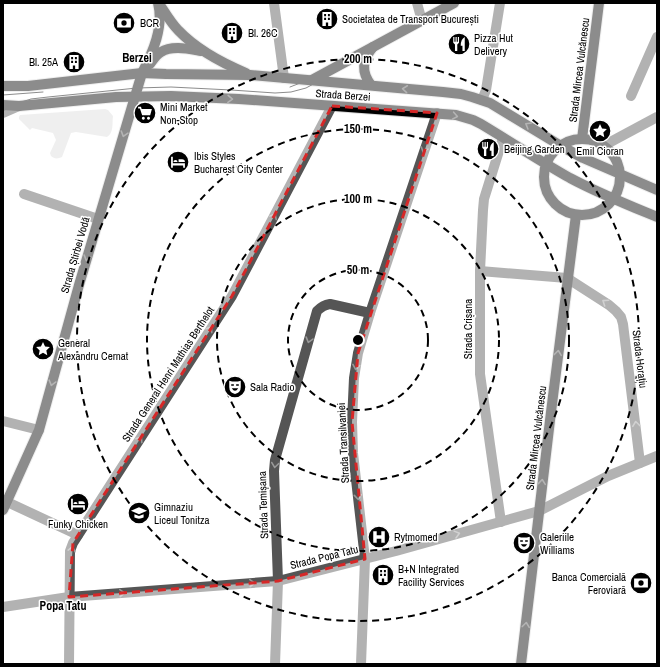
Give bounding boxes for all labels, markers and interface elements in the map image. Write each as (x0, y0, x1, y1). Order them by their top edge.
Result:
building icon: Societatea de Transport București (314, 6, 340, 32)
bank icon: BCR (111, 10, 137, 36)
place label: Societatea de Transport București (342, 12, 479, 26)
place label: BCR (140, 16, 160, 30)
street label: Strada Mircea Vulcănescu (566, 17, 592, 123)
building icon: Bl. 26C (219, 20, 245, 46)
place label: Bl. 26C (248, 26, 278, 40)
restaurant icon: Pizza Hut Delivery (446, 31, 472, 57)
place label: Pizza Hut Delivery (474, 31, 514, 58)
building icon: Bl. 25A (61, 49, 87, 75)
district label: Berzei (122, 50, 152, 66)
text: 200 m (344, 51, 372, 67)
place label: Bl. 25A (29, 55, 59, 69)
one-way arrow (402, 84, 408, 93)
street label: Strada Berzei (315, 86, 371, 104)
one-way arrow (227, 94, 233, 103)
supermarket icon: Mini Market Non-Stop (132, 100, 158, 126)
place label: Mini Market Non-Stop (160, 100, 208, 127)
one-way arrow (452, 111, 458, 119)
place icon: Emil Cioran (587, 118, 613, 144)
text: 150 m (344, 121, 372, 137)
one-way arrow (525, 123, 532, 130)
one-way arrow (120, 130, 129, 137)
restaurant icon: Beijing Garden (475, 136, 501, 162)
place label: Beijing Garden (504, 142, 565, 156)
place label: Emil Cioran (576, 144, 624, 158)
one-way arrow (421, 147, 429, 154)
hotel icon: Ibis Styles Bucharest City Center (165, 149, 191, 175)
place label: Ibis Styles Bucharest City Center (194, 149, 283, 176)
text: 100 m (344, 191, 372, 207)
one-way arrow (269, 213, 277, 220)
street label: Strada Știrbei Vodă (57, 215, 93, 295)
one-way arrow (83, 254, 92, 261)
text: 50 m (347, 262, 369, 278)
street label: Strada Crișana (461, 299, 475, 359)
one-way arrow (602, 299, 609, 307)
street label: Strada General Henri Mathias Berthelot (119, 303, 217, 444)
one-way arrow (205, 327, 212, 334)
street label: Strada Horațiu (629, 329, 651, 389)
centre of rings (351, 333, 365, 347)
place icon: General Alexandru Cernat (30, 336, 56, 362)
place label: General Alexandru Cernat (57, 336, 129, 363)
one-way arrow (305, 336, 314, 343)
one-way arrow (553, 350, 562, 356)
one-way arrow (352, 364, 360, 371)
theatre icon: Sala Radio (222, 374, 248, 400)
one-way arrow (48, 380, 57, 387)
place label: Sala Radio (250, 380, 295, 394)
street label: Strada Mircea Vulcănescu (523, 385, 549, 491)
street label: Strada Transilvaniei (334, 402, 352, 484)
one-way arrow (632, 421, 641, 427)
one-way arrow (135, 436, 143, 443)
one-way arrow (271, 462, 280, 468)
street label: Strada Temișana (255, 471, 271, 539)
one-way arrow (537, 479, 546, 485)
hotel icon: Funky Chicken (65, 491, 91, 517)
one-way arrow (353, 494, 362, 500)
school or university icon: Gimnaziu Liceul Tonitza (126, 500, 152, 526)
place label: Gimnaziu Liceul Tonitza (154, 500, 210, 527)
place label: Funky Chicken (48, 517, 108, 531)
hospital icon: Rytmomed (366, 524, 392, 550)
place label: Rytmomed (394, 530, 438, 544)
one-way arrow (453, 530, 460, 539)
theatre icon: Galeriile Williams (511, 530, 537, 556)
place label: Galeriile Williams (540, 530, 575, 557)
street label: Strada Popa Tatu (288, 542, 360, 572)
one-way arrow (67, 546, 76, 553)
building icon: B+N Integrated Facility Services (370, 562, 396, 588)
place label: B+N Integrated Facility Services (398, 562, 465, 589)
place label: Banca Comercială Feroviară (552, 570, 626, 597)
bank icon: Banca Comercială Feroviară (628, 570, 654, 596)
one-way arrow (249, 578, 255, 587)
one-way arrow (119, 588, 125, 597)
district label: Popa Tatu (40, 598, 86, 614)
one-way arrow (521, 622, 530, 628)

